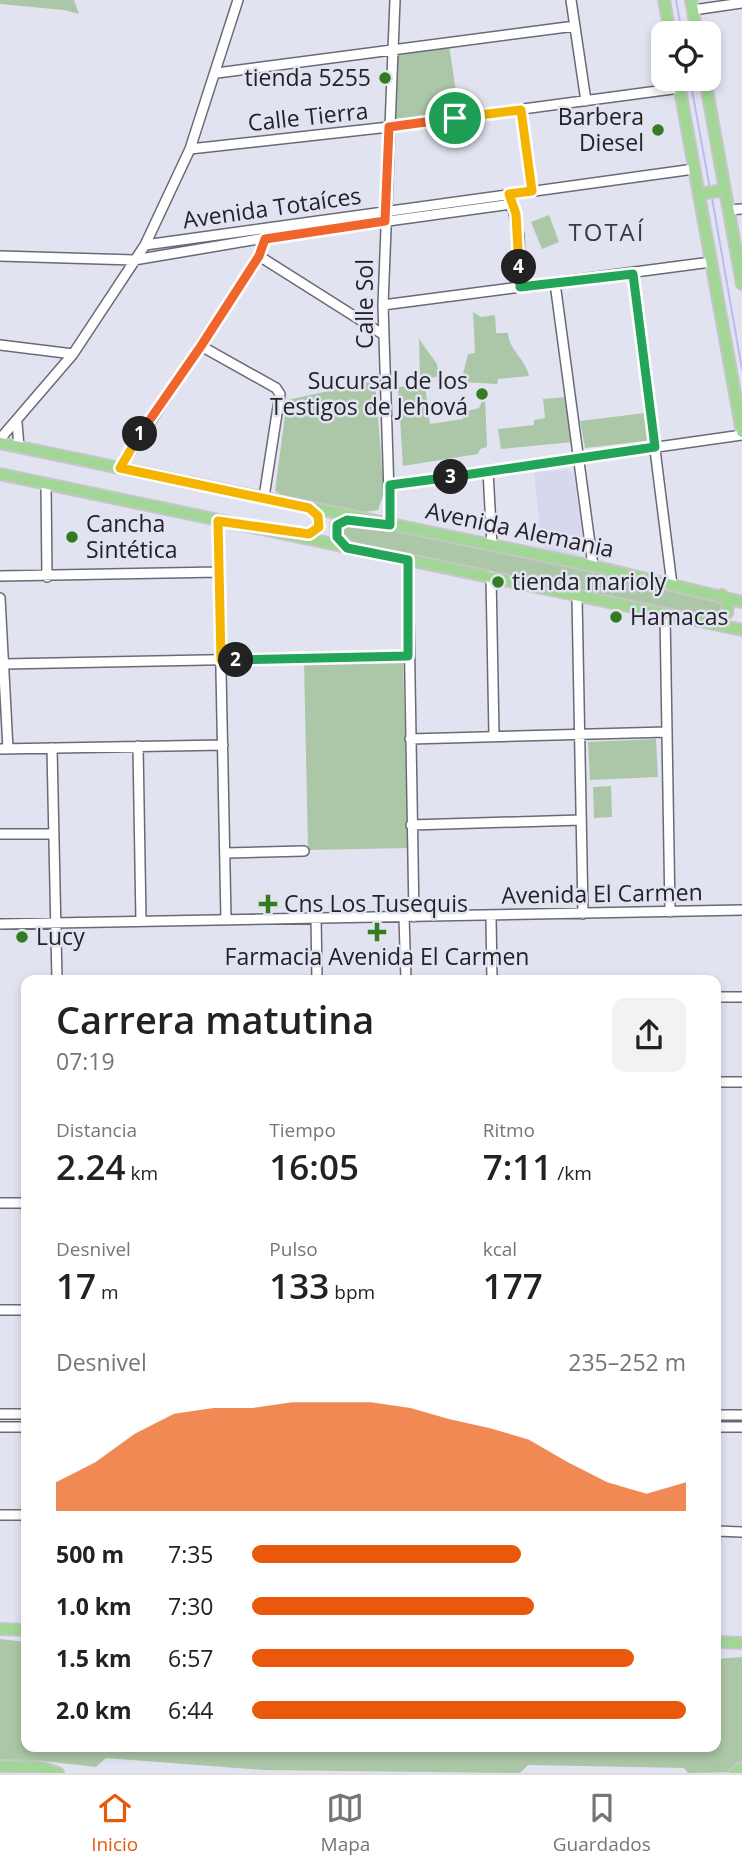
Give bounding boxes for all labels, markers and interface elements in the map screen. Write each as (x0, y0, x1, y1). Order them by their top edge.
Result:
map controls (651, 21, 721, 91)
button: locate (651, 21, 721, 91)
place label: tienda 5255 (245, 61, 371, 93)
marker: tienda 5255 (377, 70, 393, 86)
pin (425, 88, 485, 148)
street label: Calle Tierra (246, 94, 370, 138)
icon: arrive (436, 99, 474, 137)
place label: Barbera Diesel (558, 100, 644, 158)
marker: Barbera Diesel (650, 122, 666, 138)
street label: Avenida Totaíces (181, 179, 363, 235)
district label: TOTAÍ (569, 215, 645, 248)
pin: 4 (502, 250, 536, 284)
text: 4 (513, 253, 524, 279)
street label: Calle Sol (348, 259, 380, 349)
place label: Sucursal de los Testigos de Jehová (270, 364, 468, 422)
marker: Sucursal de los Testigos de Jehová (474, 386, 490, 402)
pin: 1 (122, 416, 158, 452)
text: 1 (134, 420, 145, 446)
pin: 3 (434, 460, 468, 494)
text: 3 (445, 463, 456, 489)
street label: Avenida Alemania (423, 493, 617, 565)
place label: Cancha Sintética (86, 507, 177, 565)
marker: Cancha Sintética (64, 529, 80, 545)
place label: tienda marioly (512, 565, 667, 597)
marker: tienda marioly (490, 574, 506, 590)
place label: Hamacas (630, 600, 729, 632)
marker: Hamacas (608, 609, 624, 625)
pin: 2 (218, 642, 254, 678)
text: 2 (230, 646, 241, 672)
street label: Avenida El Carmen (501, 875, 703, 911)
place label: Cns Los Tusequis (284, 887, 468, 919)
marker: Cns Los Tusequis (258, 894, 278, 914)
place label: Lucy (36, 920, 85, 952)
marker: Farmacia Avenida El Carmen (369, 924, 385, 940)
marker: Lucy (14, 929, 30, 945)
place label: Farmacia Avenida El Carmen (225, 940, 529, 972)
text: Carrera matutina (56, 993, 374, 1045)
button: share (612, 998, 686, 1072)
text: 07:19 (56, 1045, 115, 1077)
text: Distancia (56, 1117, 137, 1143)
text: Tiempo (269, 1117, 336, 1143)
text: Ritmo (483, 1117, 535, 1143)
text: 2.24 (56, 1143, 126, 1190)
text: 16:05 (269, 1143, 359, 1190)
text: 7:11 (483, 1143, 552, 1190)
text: km (126, 1160, 158, 1186)
text: /km (552, 1160, 592, 1186)
text: Desnivel (56, 1236, 131, 1262)
text: Pulso (269, 1236, 318, 1262)
text: kcal (483, 1236, 517, 1262)
text: 17 (56, 1262, 96, 1309)
text: 133 (269, 1262, 329, 1309)
text: 177 (483, 1262, 543, 1309)
text: m (96, 1279, 119, 1305)
text: bpm (329, 1279, 375, 1305)
text: Desnivel (56, 1346, 147, 1378)
text: 235–252 m (568, 1346, 686, 1378)
text: 500 m (56, 1538, 124, 1570)
text: 7:35 (168, 1538, 214, 1570)
text: 1.0 km (56, 1590, 132, 1622)
text: 7:30 (168, 1590, 214, 1622)
text: 1.5 km (56, 1642, 132, 1674)
text: 6:57 (168, 1642, 214, 1674)
text: 2.0 km (56, 1694, 132, 1726)
text: 6:44 (168, 1694, 214, 1726)
tab: Inicio (91, 1789, 138, 1857)
tab: Mapa (321, 1789, 370, 1857)
tab: Guardados (553, 1789, 651, 1857)

